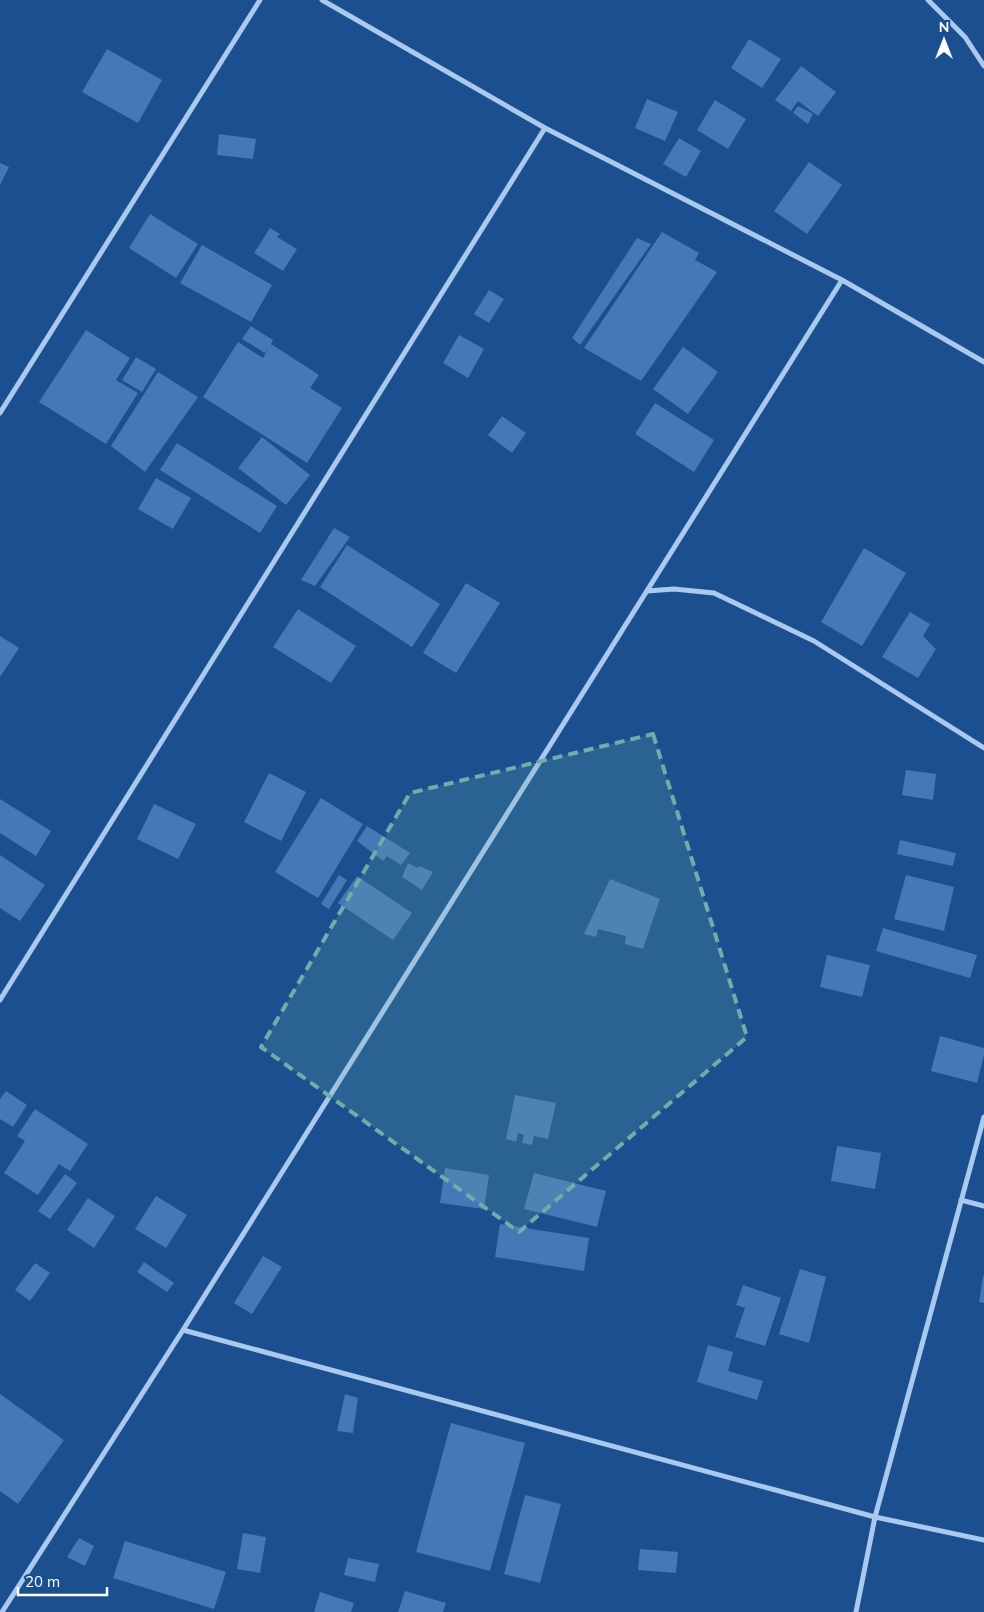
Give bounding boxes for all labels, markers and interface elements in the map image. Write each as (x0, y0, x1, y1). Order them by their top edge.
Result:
north arrow (919, 15, 969, 65)
text: N (939, 18, 949, 36)
scale bar (18, 1564, 106, 1596)
text: 20 m (25, 1572, 60, 1591)

